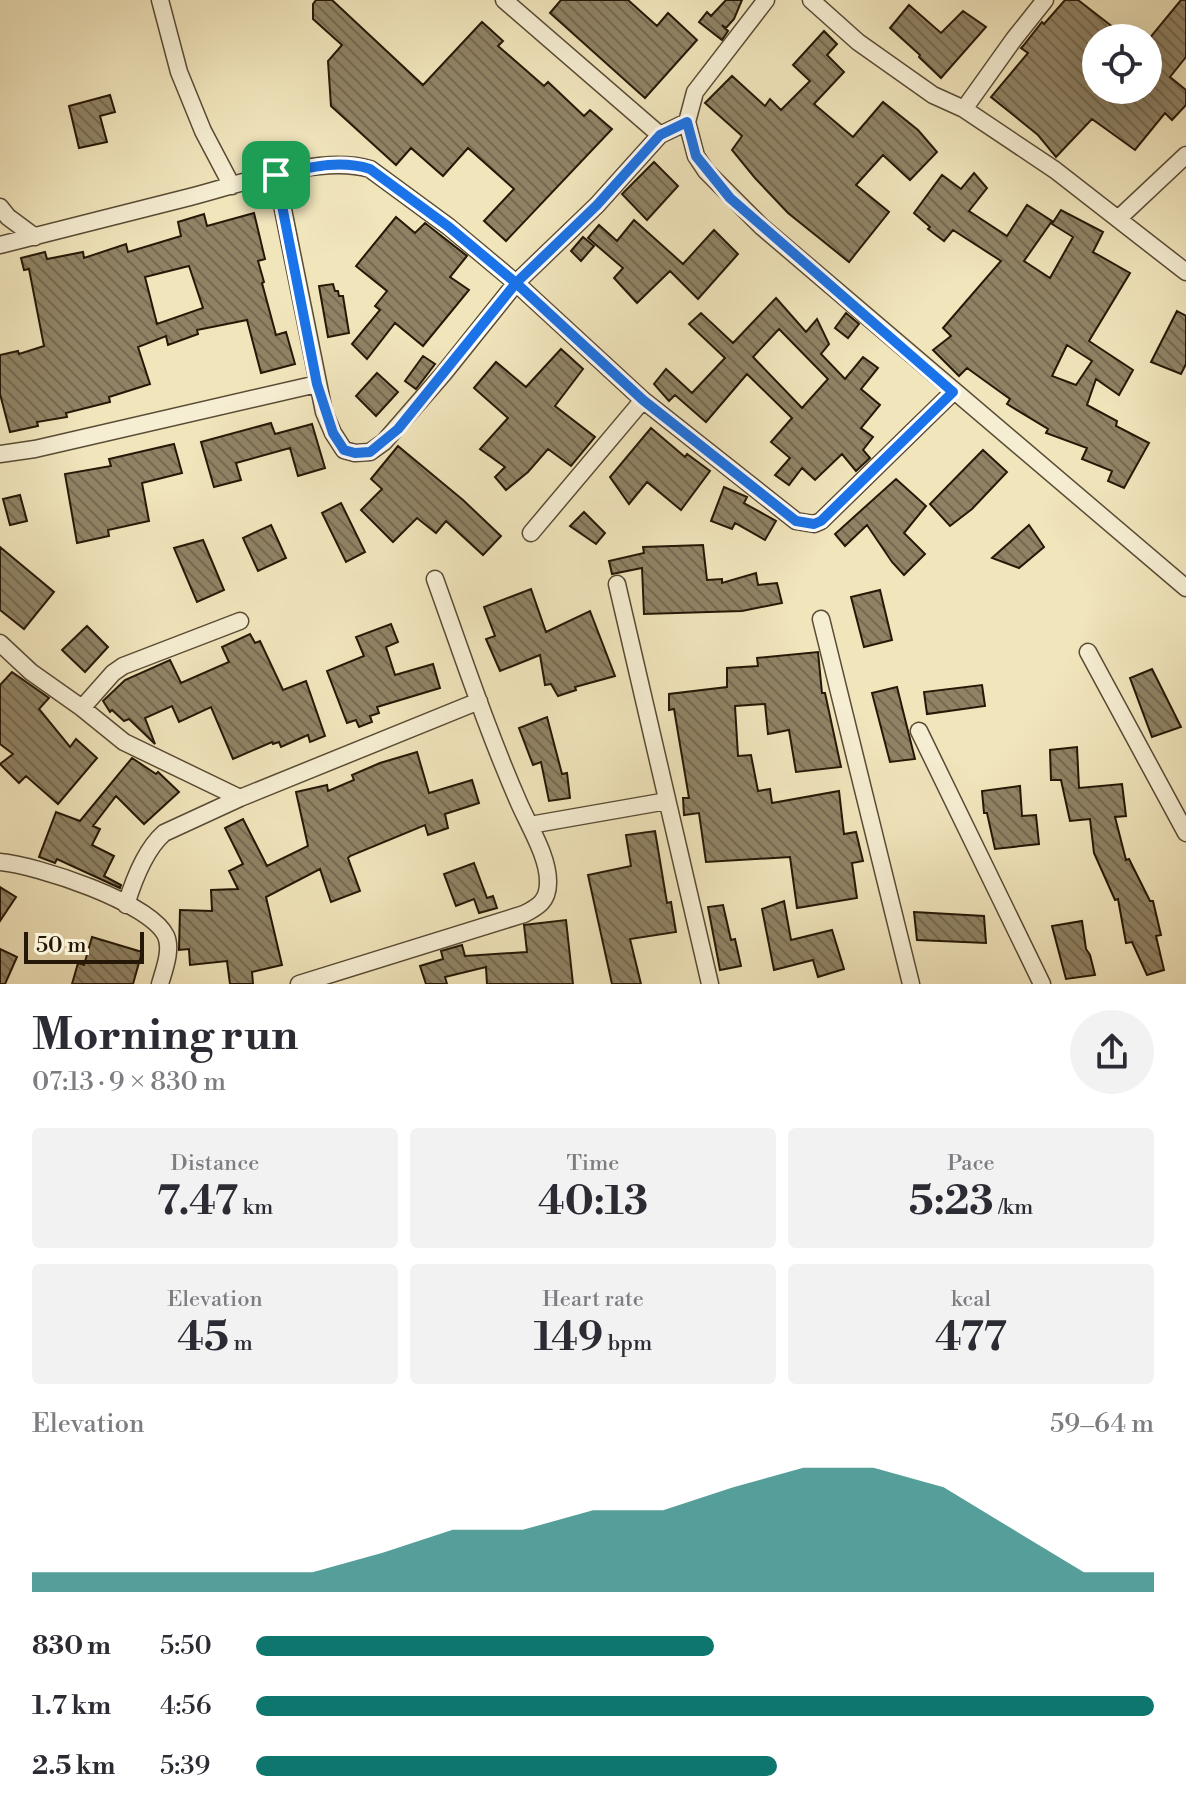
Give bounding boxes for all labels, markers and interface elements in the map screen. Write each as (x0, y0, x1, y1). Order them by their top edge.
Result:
map controls (1082, 24, 1162, 104)
button: locate (1082, 24, 1162, 104)
pin (242, 141, 310, 209)
icon: arrive (254, 153, 298, 197)
scale bar (24, 928, 144, 964)
text: 50 m (36, 932, 87, 959)
text: Morning run (32, 1008, 298, 1063)
button: share (1070, 1010, 1154, 1094)
text: 07:13 · 9 × 830 m (32, 1066, 226, 1098)
text: Distance (171, 1150, 259, 1177)
text: Time (567, 1150, 619, 1177)
text: Pace (947, 1150, 995, 1177)
text: 7.47 (157, 1177, 238, 1227)
text: 40:13 (538, 1177, 648, 1227)
text: 5:23 (909, 1177, 994, 1227)
text: km (238, 1194, 273, 1221)
text: /km (994, 1194, 1033, 1221)
text: Elevation (167, 1286, 263, 1313)
text: Heart rate (542, 1286, 644, 1313)
text: kcal (951, 1286, 991, 1313)
text: 45 (177, 1313, 229, 1363)
text: 149 (534, 1313, 603, 1363)
text: 477 (935, 1313, 1007, 1363)
text: m (229, 1330, 253, 1357)
text: bpm (603, 1330, 652, 1357)
text: Elevation (32, 1408, 145, 1440)
text: 59–64 m (1050, 1408, 1154, 1440)
text: 830 m (32, 1630, 111, 1662)
text: 5:50 (160, 1630, 212, 1662)
text: 1.7 km (32, 1690, 111, 1722)
text: 4:56 (160, 1690, 211, 1722)
text: 2.5 km (32, 1750, 115, 1782)
text: 5:39 (160, 1750, 210, 1782)

